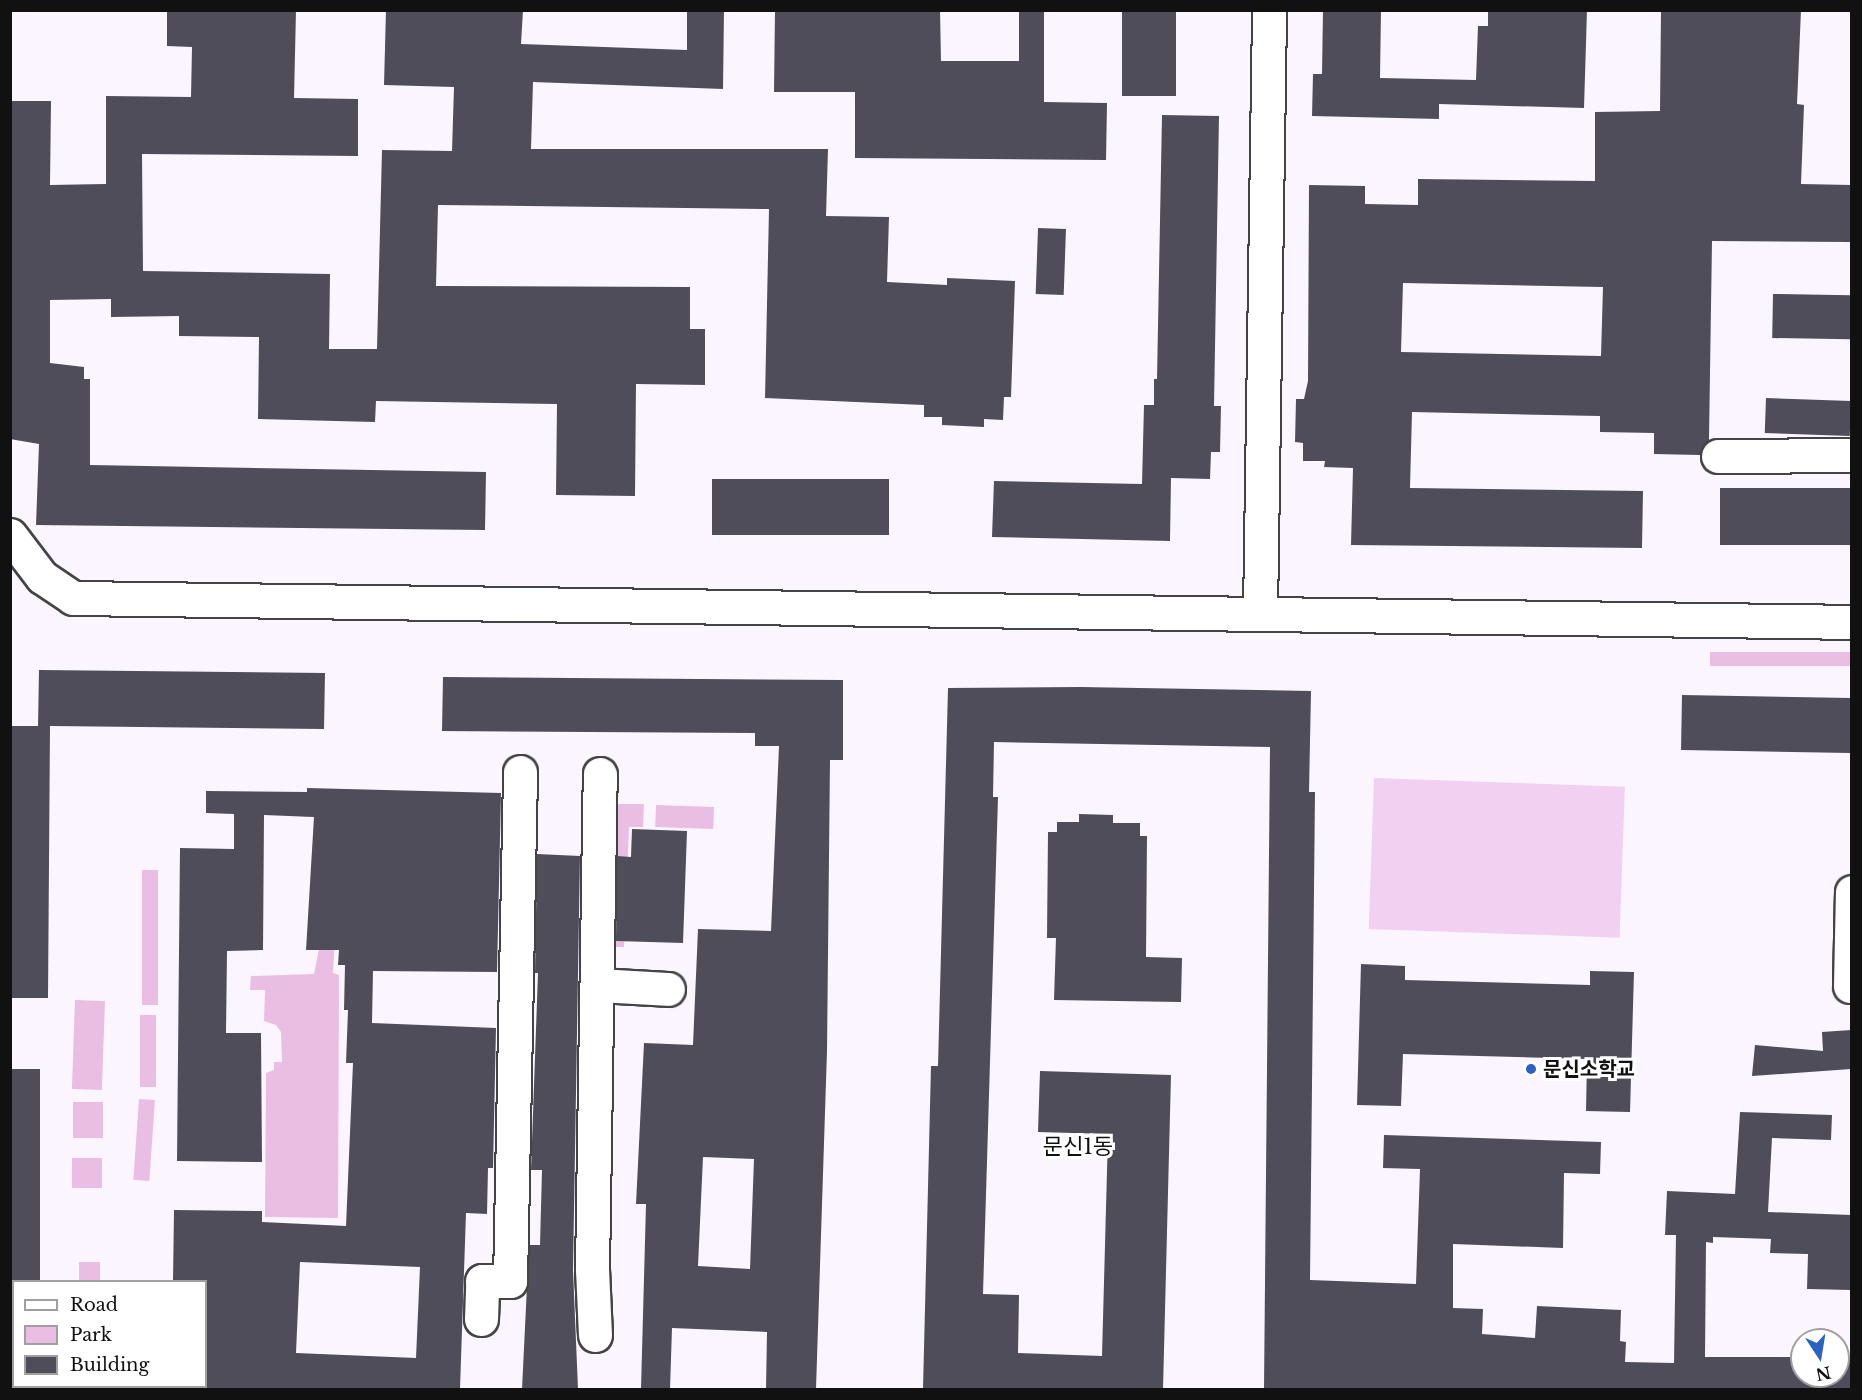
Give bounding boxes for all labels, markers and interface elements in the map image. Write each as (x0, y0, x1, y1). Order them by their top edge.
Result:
place label: 문신소학교 (1543, 1057, 1635, 1081)
marker: 문신소학교 (1524, 1062, 1538, 1076)
district label: 문신1동 (1043, 1134, 1113, 1160)
legend (12, 1280, 207, 1388)
text: Road (70, 1294, 118, 1316)
text: Park (70, 1324, 112, 1346)
north arrow (1790, 1328, 1850, 1388)
text: Building (70, 1354, 149, 1376)
text: N (1814, 1362, 1833, 1385)

